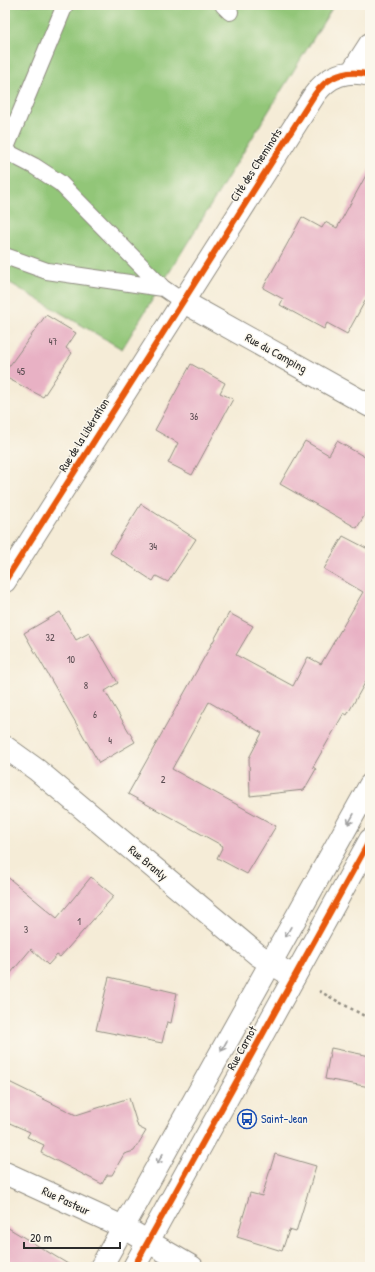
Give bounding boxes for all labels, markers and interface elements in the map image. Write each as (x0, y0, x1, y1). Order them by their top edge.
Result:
street label: Cité des Cheminots (226, 125, 286, 205)
street label: Rue du Camping (242, 329, 310, 376)
house number: 47 (49, 335, 57, 348)
house number: 45 (17, 365, 26, 378)
street label: Rue de la Libération (54, 395, 113, 475)
house number: 36 (190, 410, 198, 423)
house number: 34 (149, 540, 157, 553)
house number: 32 (45, 631, 55, 644)
house number: 10 (67, 653, 76, 666)
house number: 8 (84, 679, 88, 692)
house number: 6 (93, 708, 97, 721)
house number: 4 (108, 734, 112, 747)
house number: 2 (161, 773, 166, 786)
one-way arrow (347, 813, 354, 825)
street label: Rue Branly (125, 841, 172, 884)
house number: 1 (77, 915, 81, 928)
house number: 3 (24, 923, 29, 936)
one-way arrow (283, 926, 291, 938)
street label: Rue Carnot (222, 1022, 261, 1073)
one-way arrow (220, 1040, 228, 1052)
bus stop icon: Saint-Jean (236, 1108, 258, 1130)
place label: Saint-Jean (261, 1110, 308, 1127)
one-way arrow (156, 1153, 164, 1165)
street label: Rue Pasteur (39, 1182, 93, 1219)
scale bar (24, 1224, 120, 1250)
text: 20 m (30, 1229, 52, 1246)

